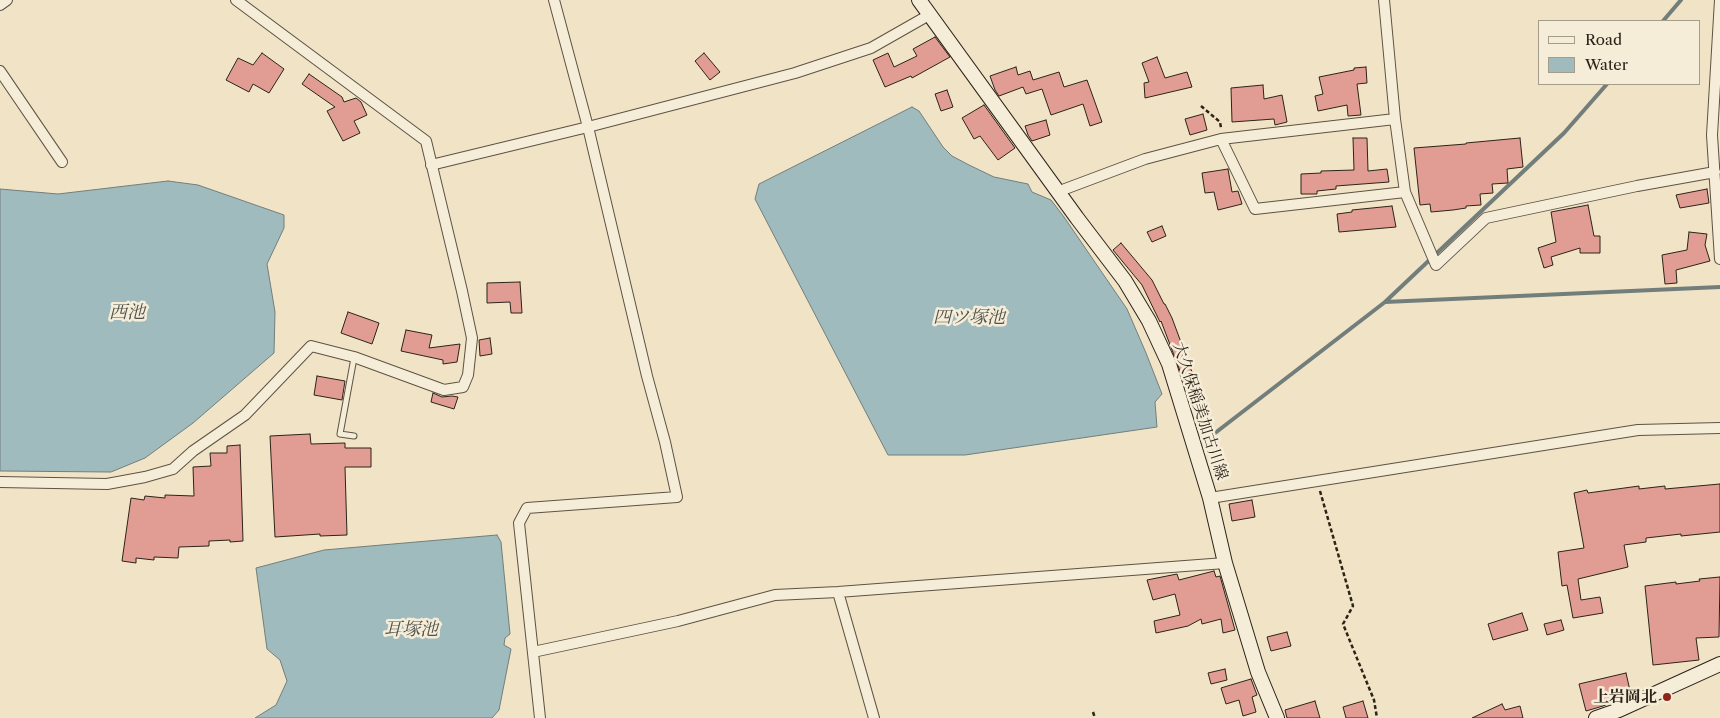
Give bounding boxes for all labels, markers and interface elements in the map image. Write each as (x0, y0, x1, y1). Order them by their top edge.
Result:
legend (1538, 20, 1700, 85)
text: Road (1585, 30, 1622, 49)
text: Water (1585, 55, 1628, 74)
water label: 西池 (109, 302, 145, 324)
water label: 四ツ塚池 (933, 307, 1005, 329)
street label: 大久保稲美加古川線 (1169, 340, 1231, 482)
water label: 耳塚池 (384, 619, 438, 641)
place label: 上岩岡北 (1593, 687, 1657, 707)
marker: 上岩岡北 (1661, 691, 1673, 703)

